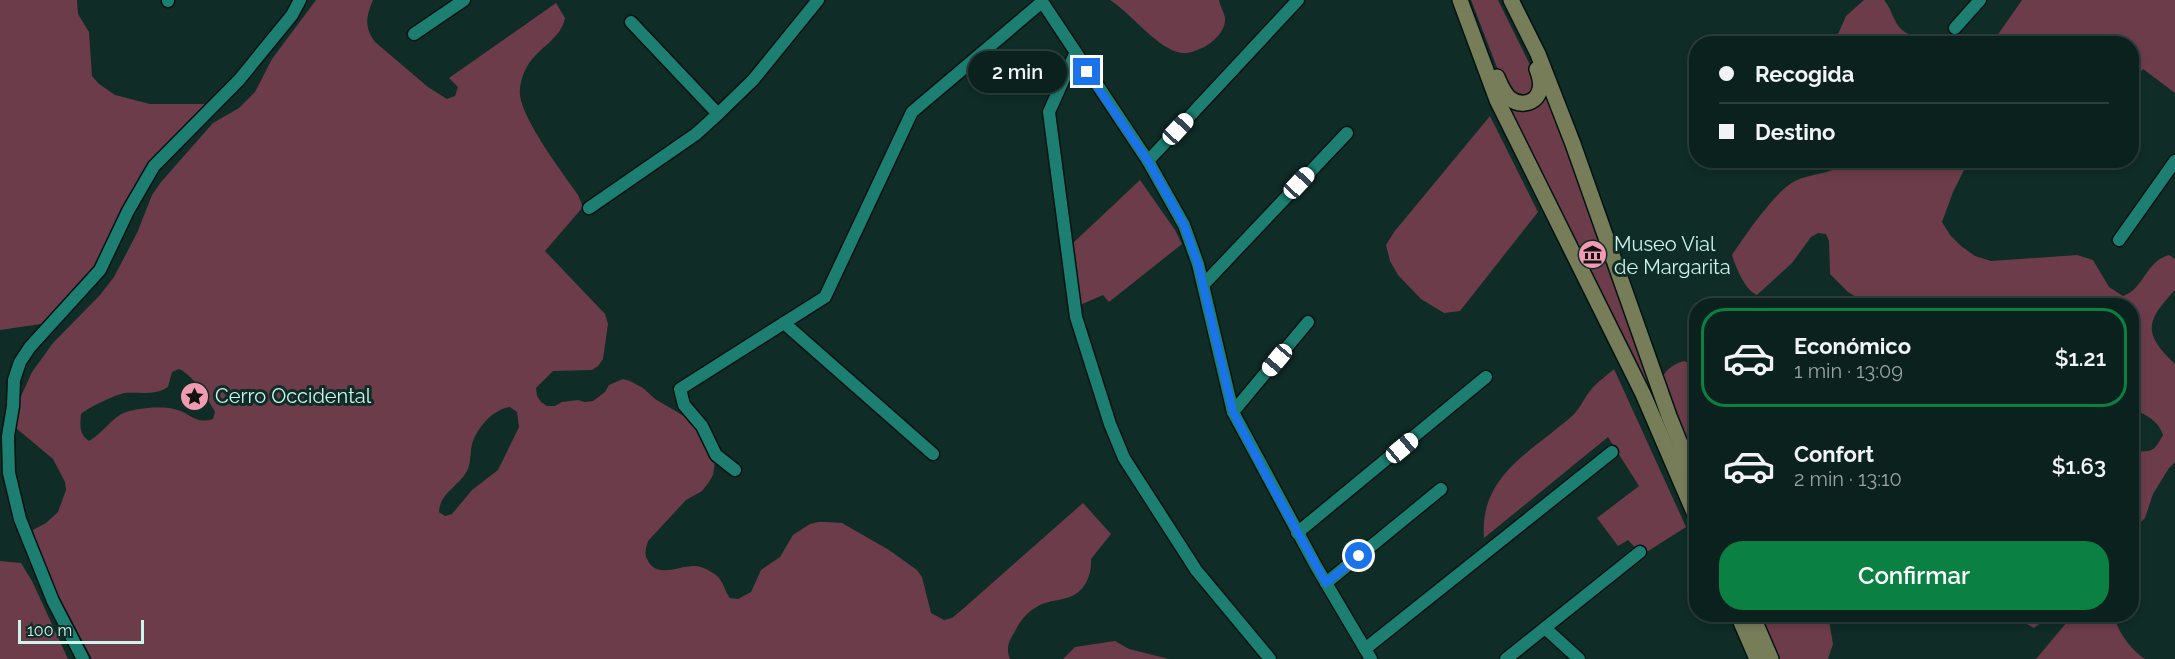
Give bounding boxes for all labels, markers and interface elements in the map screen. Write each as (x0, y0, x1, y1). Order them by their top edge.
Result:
callout: 2 min (967, 51, 1066, 93)
route end (1073, 58, 1100, 85)
text: 2 min (992, 60, 1043, 84)
text: Recogida (1755, 61, 1854, 87)
car (1159, 110, 1197, 148)
text: Destino (1755, 119, 1835, 145)
car (1280, 164, 1318, 202)
place label: Museo Vial de Margarita (1614, 232, 1731, 279)
museum icon: Museo Vial de Margarita (1577, 239, 1609, 271)
icon: car (1722, 331, 1776, 385)
text: Económico (1794, 333, 1911, 359)
car (1259, 340, 1295, 380)
text: $1.21 (2055, 345, 2106, 371)
text: 1 min · 13:09 (1794, 359, 1903, 383)
place icon: Cerro Occidental (178, 380, 210, 412)
place label: Cerro Occidental (215, 384, 372, 408)
car (1382, 430, 1422, 466)
icon: car (1722, 439, 1776, 493)
text: Confort (1794, 441, 1874, 467)
text: $1.63 (2052, 453, 2106, 479)
text: 2 min · 13:10 (1794, 467, 1902, 491)
button: Confirmar (1719, 541, 2109, 610)
route start (1345, 542, 1372, 569)
scale bar (18, 617, 144, 644)
text: 100 m (27, 621, 72, 640)

